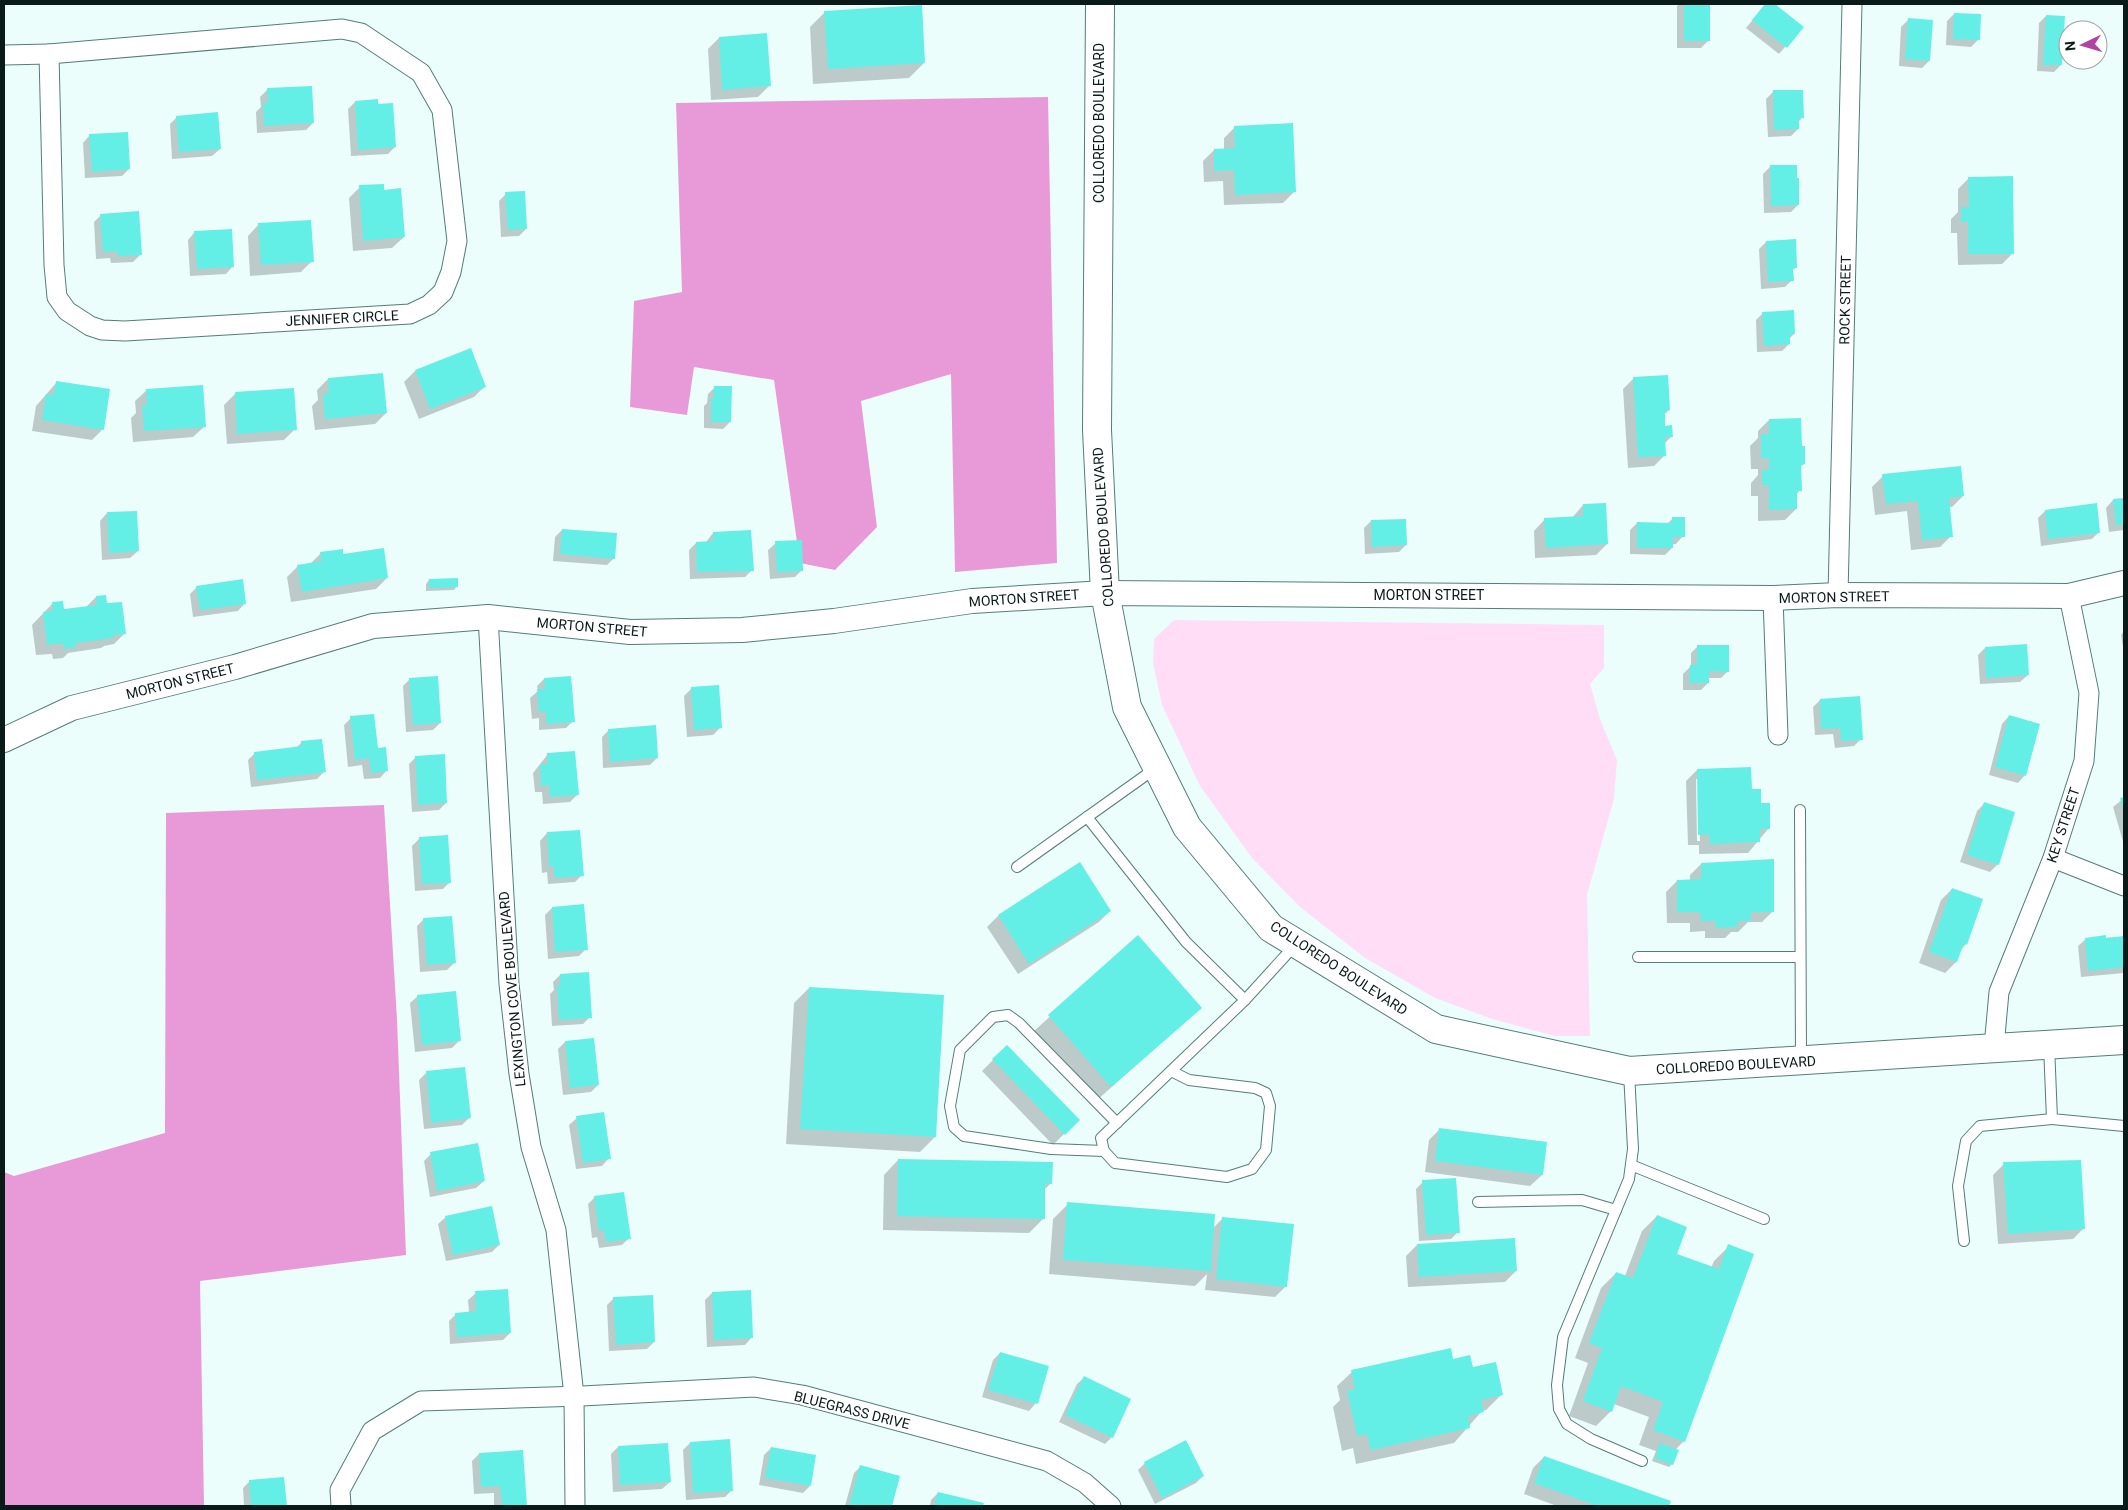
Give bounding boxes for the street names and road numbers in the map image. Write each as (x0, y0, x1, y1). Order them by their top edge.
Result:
street label: COLLOREDO BOULEVARD (1091, 43, 1107, 203)
street label: ROCK STREET (1836, 255, 1854, 345)
street label: JENNIFER CIRCLE (285, 307, 399, 329)
street label: COLLOREDO BOULEVARD (1089, 447, 1117, 607)
street label: MORTON STREET (968, 586, 1081, 610)
street label: MORTON STREET (1374, 587, 1485, 603)
street label: MORTON STREET (1778, 588, 1890, 606)
street label: MORTON STREET (536, 614, 649, 640)
street label: MORTON STREET (124, 660, 236, 702)
street label: KEY STREET (2043, 785, 2083, 865)
street label: LEXINGTON COVE BOULEVARD (495, 891, 529, 1087)
street label: COLLOREDO BOULEVARD (1267, 918, 1411, 1018)
street label: COLLOREDO BOULEVARD (1656, 1053, 1816, 1077)
street label: BLUEGRASS DRIVE (792, 1388, 912, 1432)

